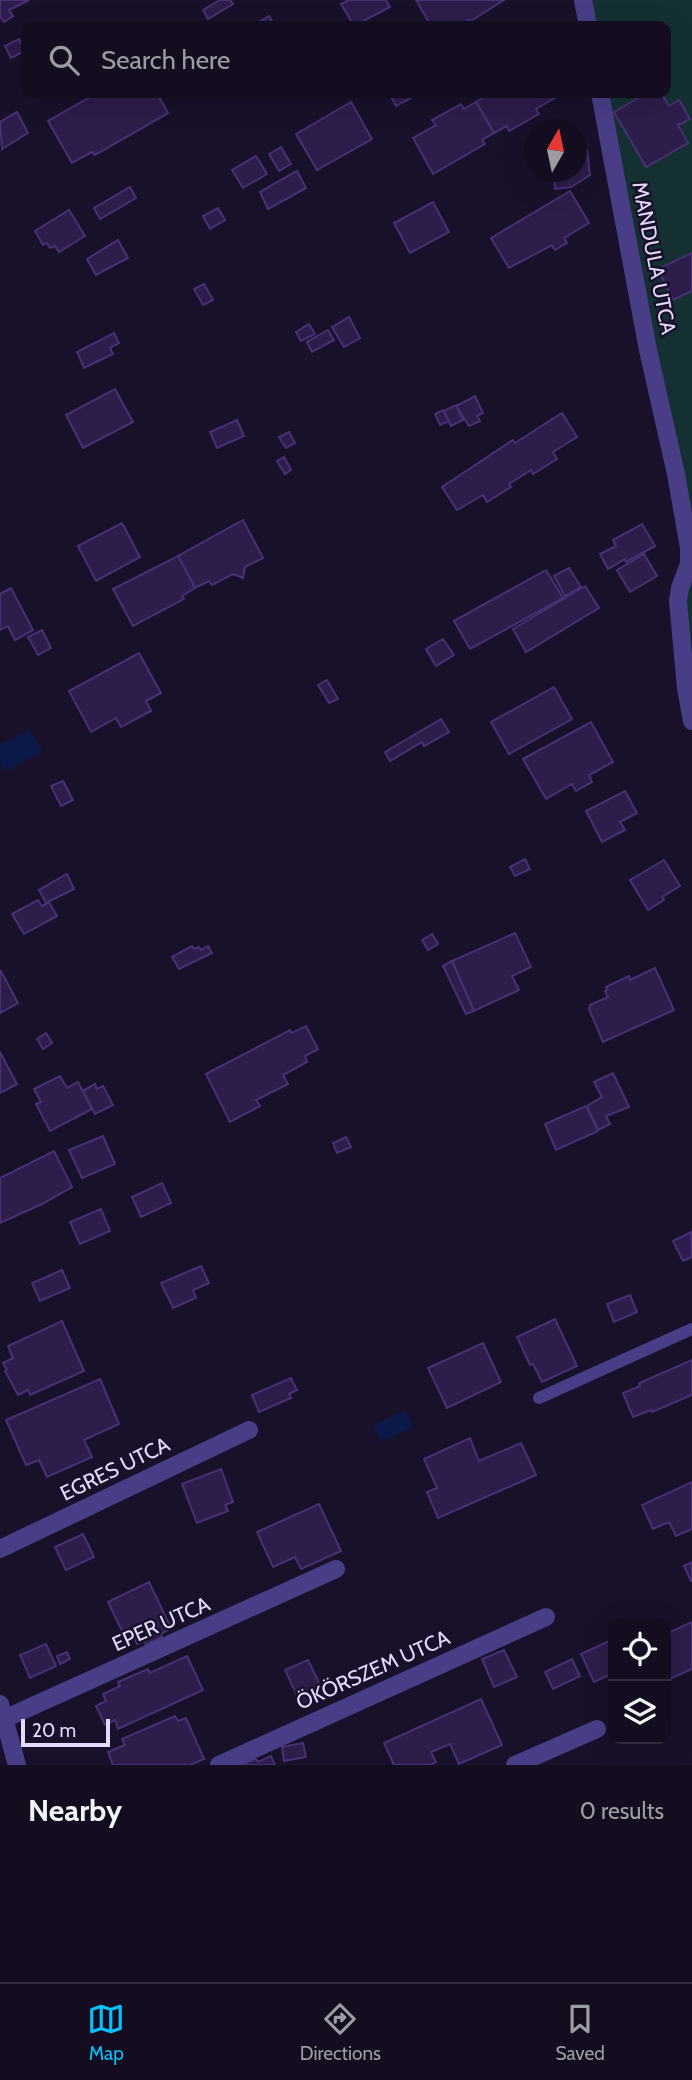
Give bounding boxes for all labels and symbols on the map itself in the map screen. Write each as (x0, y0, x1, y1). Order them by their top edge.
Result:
north arrow (524, 119, 587, 182)
street label: MANDULA UTCA (627, 179, 682, 337)
street label: EGRES UTCA (56, 1431, 174, 1506)
street label: EPER UTCA (108, 1591, 214, 1656)
street label: ÖKÖRSZEM UTCA (292, 1624, 453, 1715)
scale bar (21, 1716, 110, 1748)

